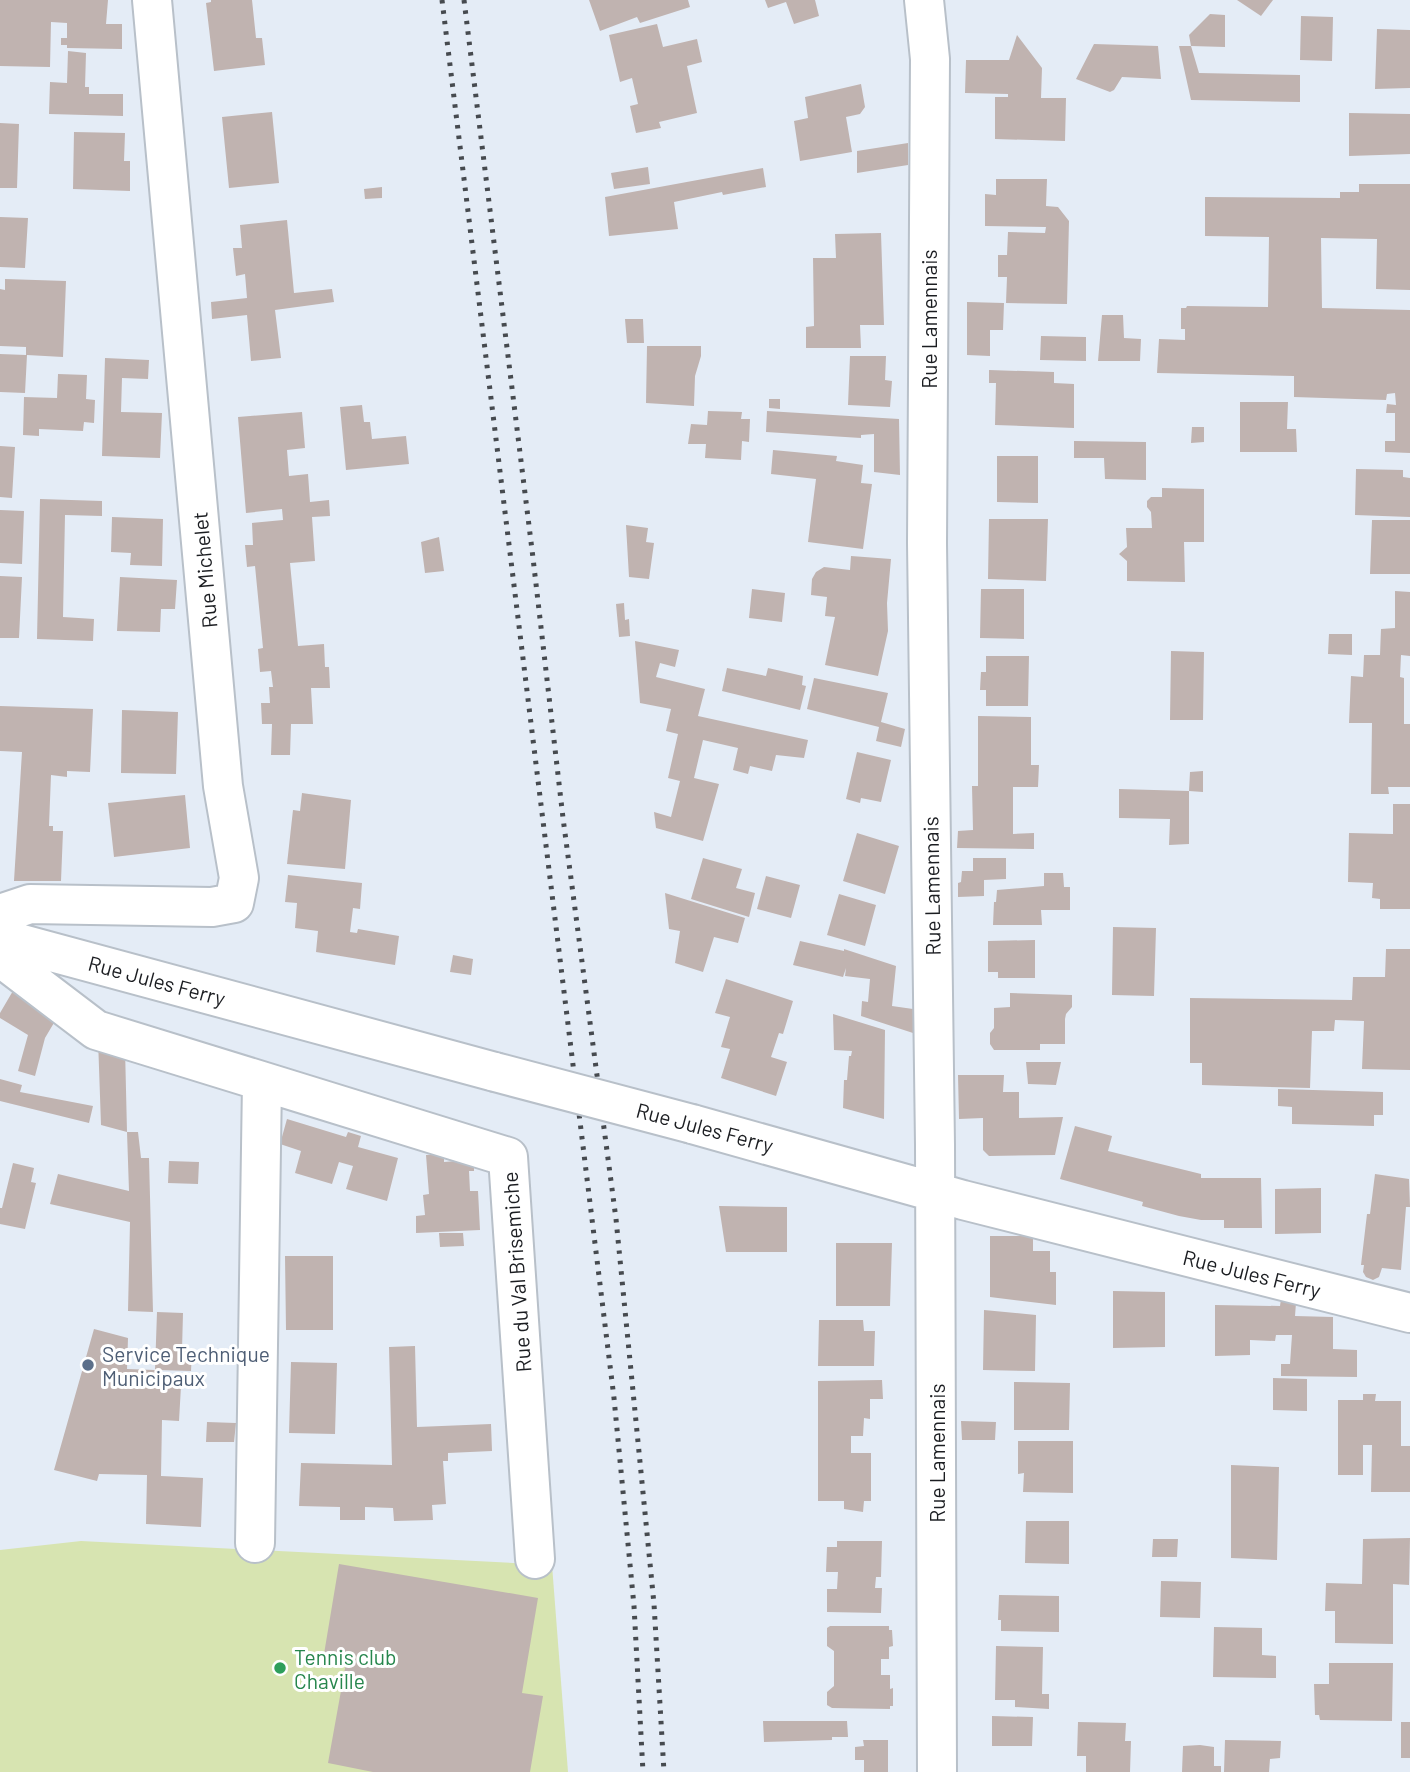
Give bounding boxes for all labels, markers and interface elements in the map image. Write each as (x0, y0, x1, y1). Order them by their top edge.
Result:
street label: Rue Lamennais (916, 249, 941, 389)
street label: Rue Michelet (186, 511, 222, 629)
street label: Rue Lamennais (917, 816, 945, 956)
street label: Rue Jules Ferry (86, 950, 229, 1010)
street label: Rue Jules Ferry (634, 1097, 777, 1157)
street label: Rue du Val Brisemiche (497, 1171, 535, 1373)
street label: Rue Jules Ferry (1181, 1244, 1324, 1302)
place label: Service Technique Municipaux (102, 1341, 270, 1390)
marker: Service Technique Municipaux (80, 1357, 96, 1373)
street label: Rue Lamennais (924, 1383, 949, 1523)
place label: Tennis club Chaville (294, 1644, 396, 1693)
marker: Tennis club Chaville (272, 1660, 288, 1676)

